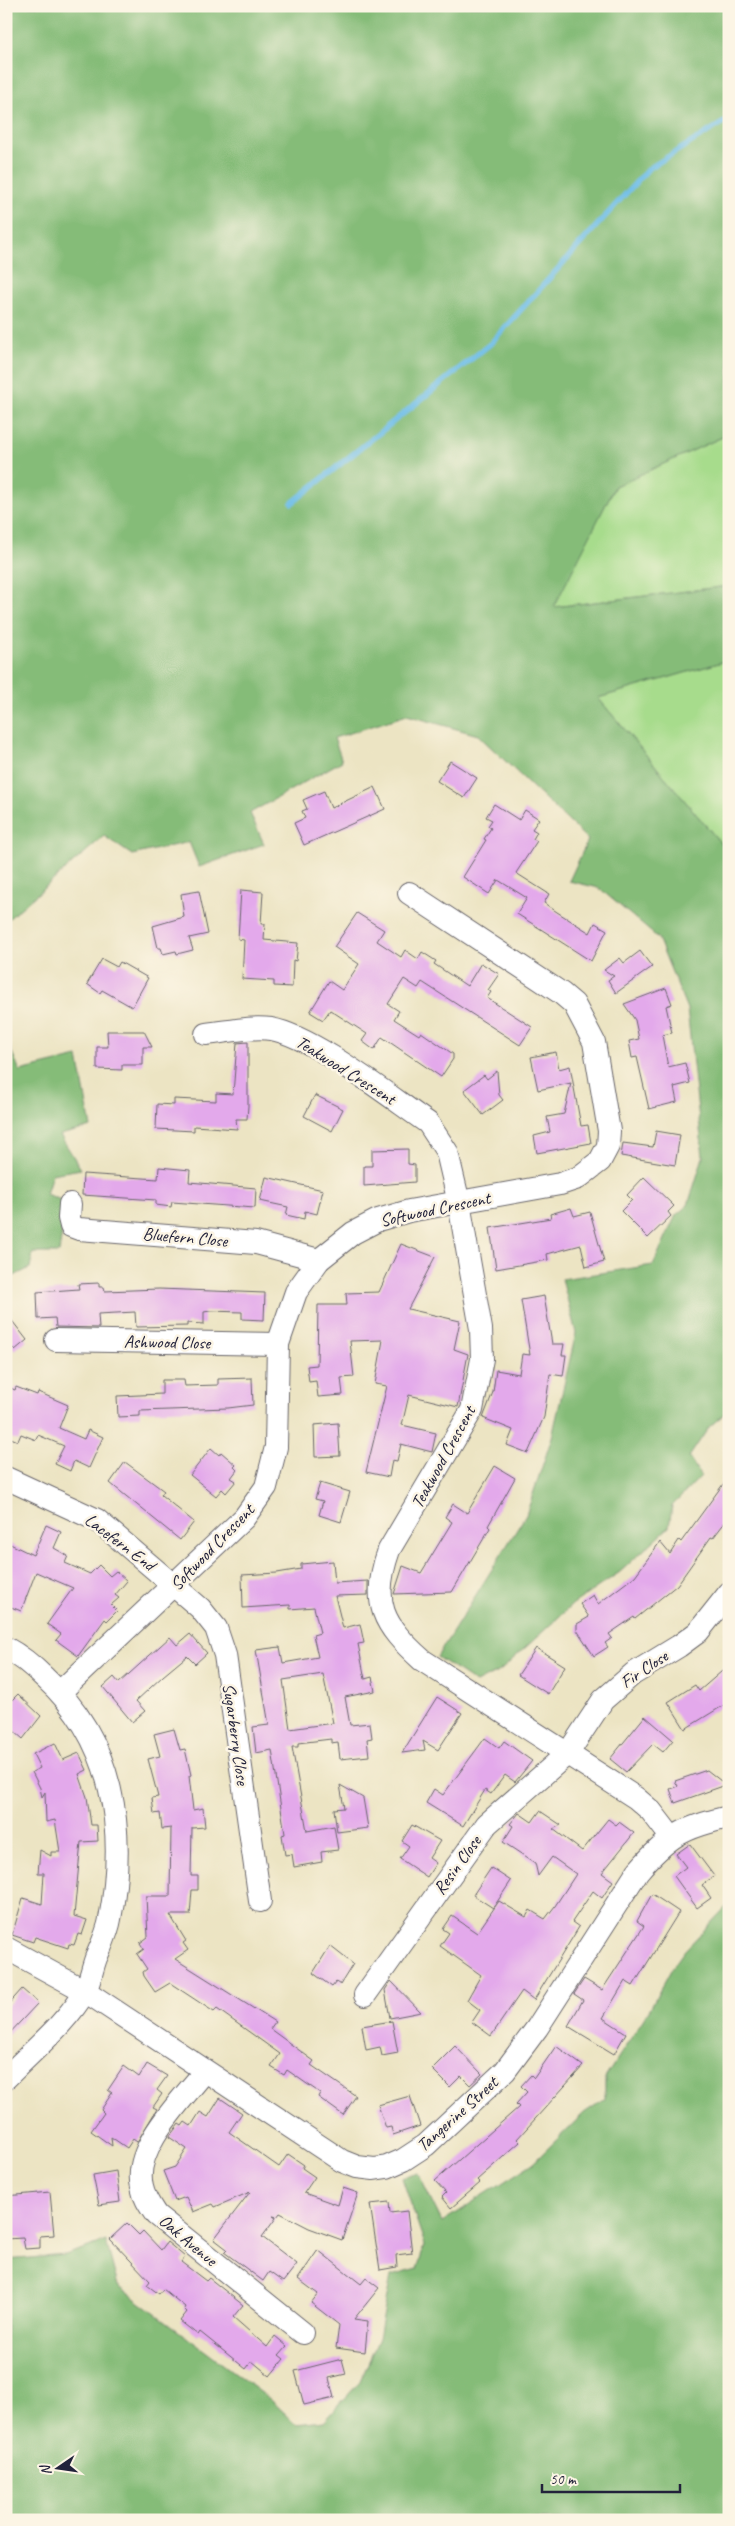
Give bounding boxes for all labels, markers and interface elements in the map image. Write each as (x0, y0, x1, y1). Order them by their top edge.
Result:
street label: Teakwood Crescent (292, 1031, 402, 1110)
street label: Softwood Crescent (378, 1186, 494, 1231)
street label: Bluefern Close (142, 1222, 229, 1252)
street label: Ashwood Close (124, 1330, 212, 1354)
street label: Teakwood Crescent (406, 1400, 481, 1512)
street label: Softwood Crescent (165, 1498, 260, 1595)
street label: Lacefern End (80, 1508, 162, 1577)
street label: Fir Close (616, 1645, 673, 1693)
street label: Sugarberry Close (218, 1682, 254, 1787)
street label: Resin Close (428, 1830, 486, 1899)
street label: Tangerine Street (412, 2070, 504, 2156)
street label: Oak Avenue (154, 2209, 222, 2271)
north arrow (32, 2444, 82, 2494)
scale bar (542, 2461, 680, 2493)
text: N (36, 2462, 55, 2477)
text: 50 m (550, 2470, 577, 2489)

